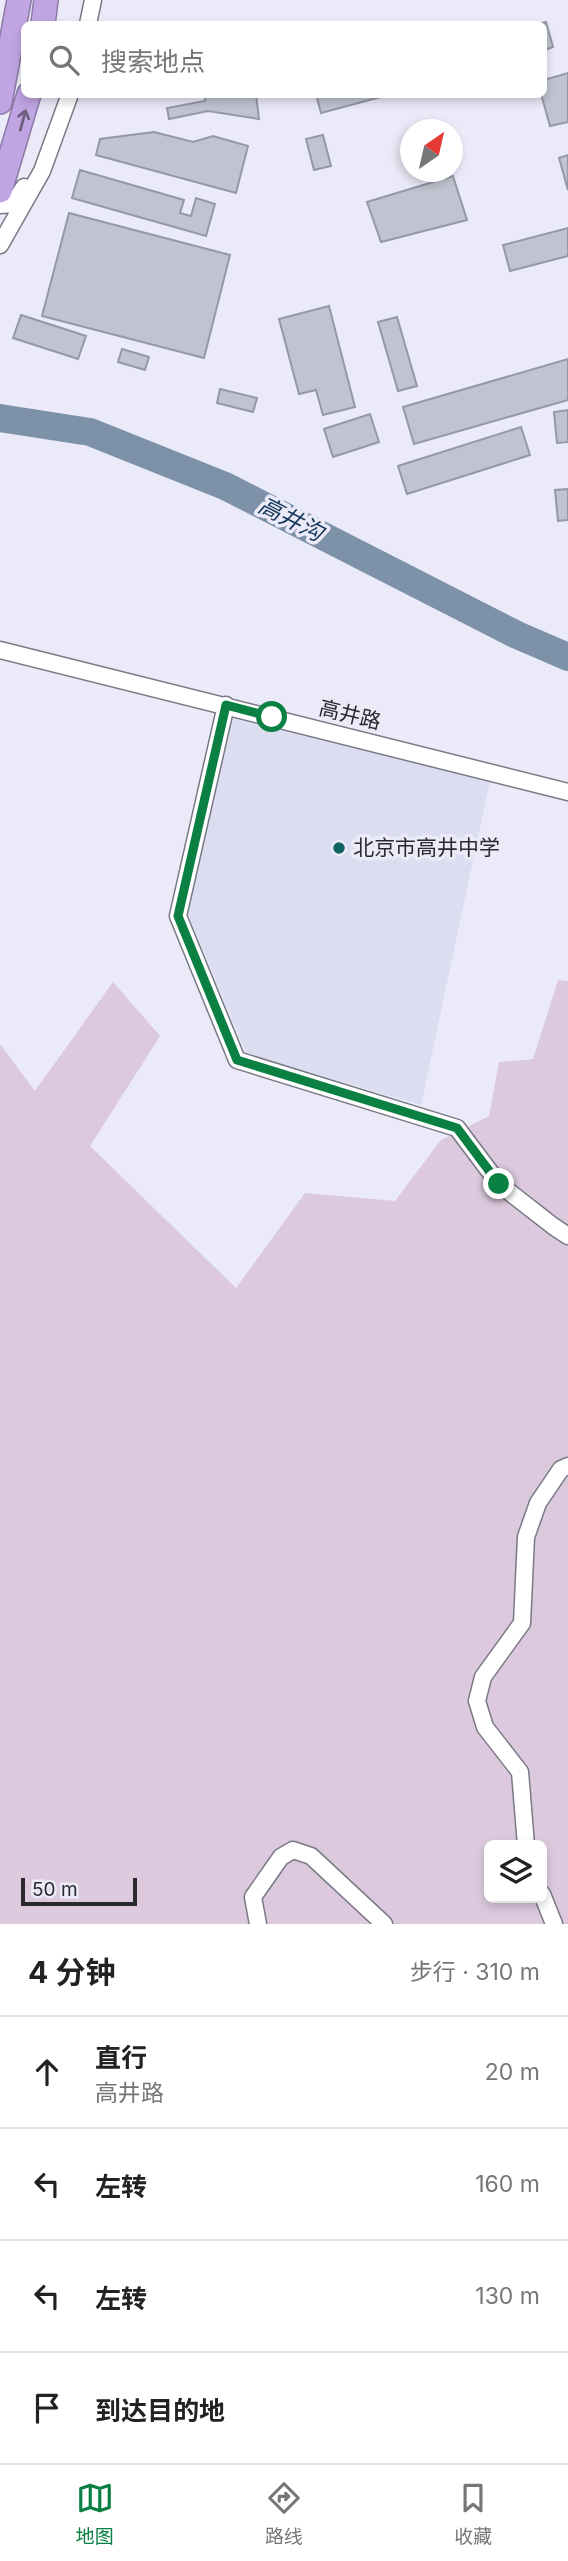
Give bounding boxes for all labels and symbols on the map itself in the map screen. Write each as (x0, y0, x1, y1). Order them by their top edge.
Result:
one-way arrow (17, 109, 30, 131)
north arrow (400, 119, 463, 182)
water label: 高井沟 (254, 491, 331, 548)
street label: 高井路 (317, 695, 384, 734)
route start (256, 701, 287, 732)
place label: 北京市高井中学 (353, 835, 500, 860)
marker: 北京市高井中学 (331, 840, 347, 856)
route end (483, 1168, 514, 1199)
scale bar (21, 1875, 136, 1907)

